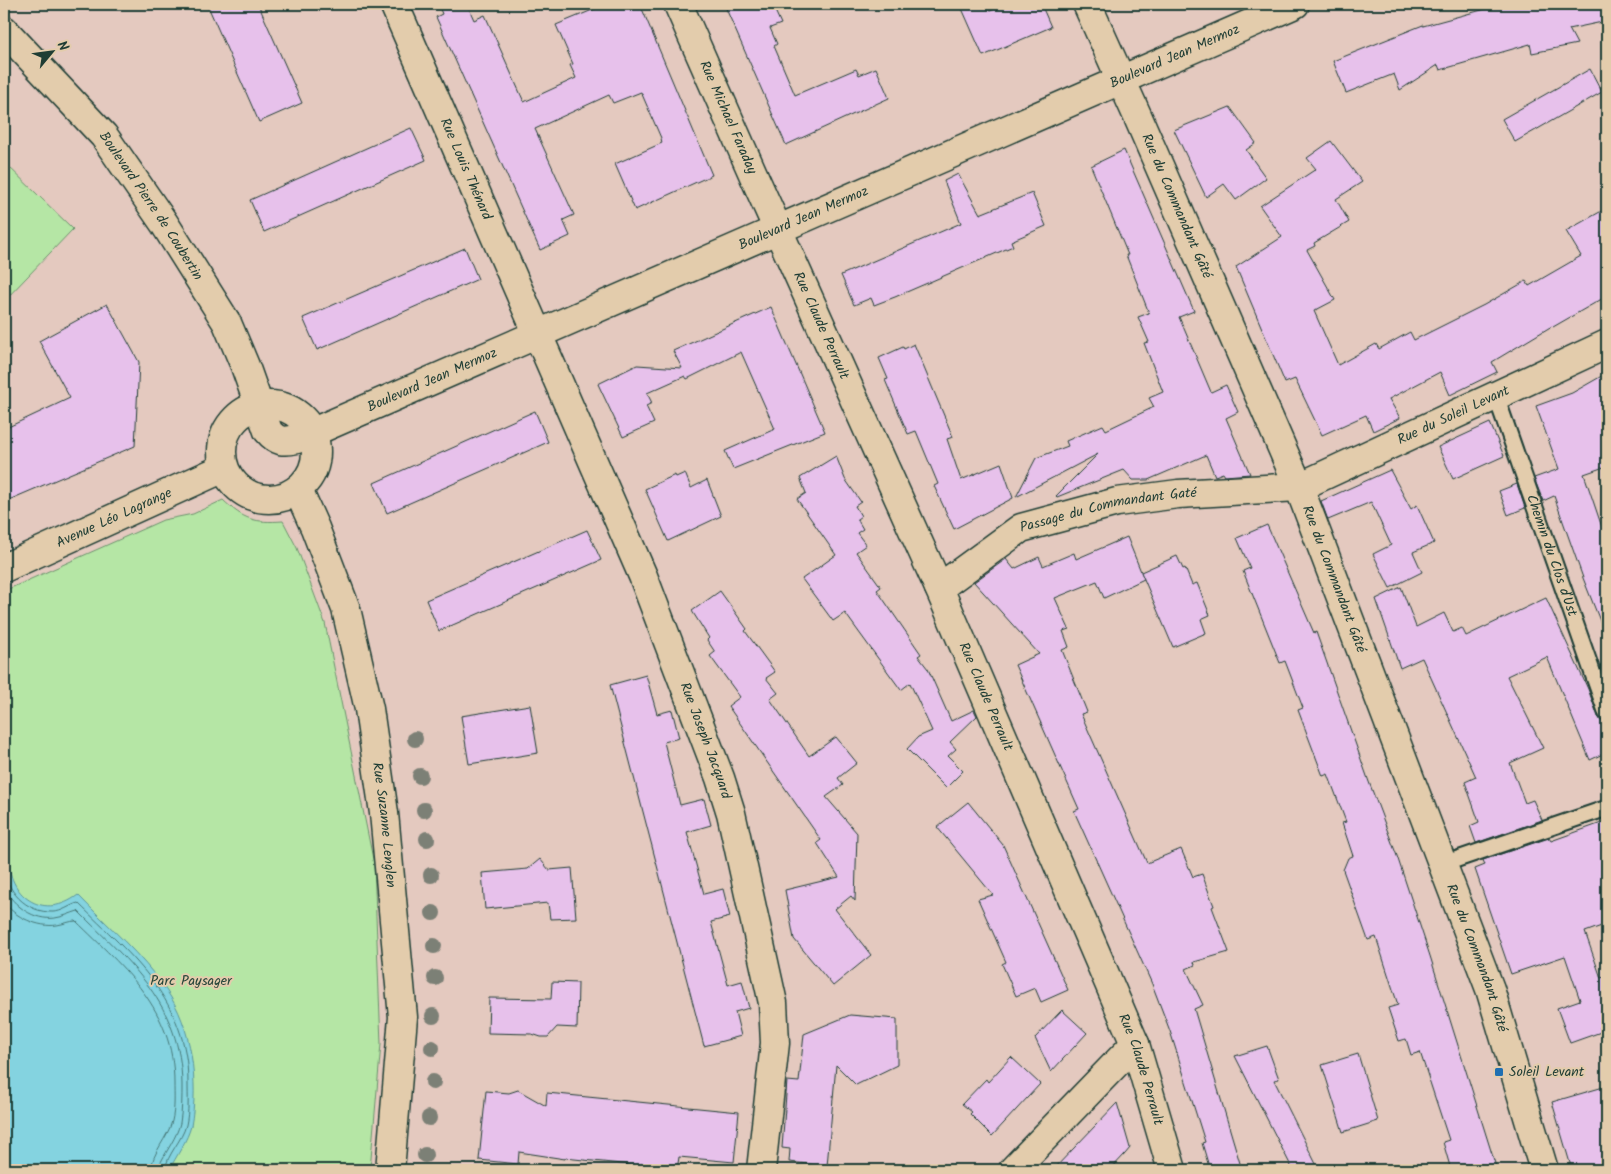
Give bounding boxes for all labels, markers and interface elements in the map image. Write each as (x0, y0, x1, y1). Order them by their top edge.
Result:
street label: Boulevard Jean Mermoz (1106, 18, 1243, 94)
north arrow (28, 28, 78, 78)
text: N (51, 37, 74, 56)
street label: Rue Michael Faraday (693, 57, 763, 178)
street label: Rue Louis Thénard (434, 115, 498, 224)
street label: Boulevard Pierre de Coubertin (93, 127, 209, 285)
street label: Rue du Commandant Gâté (1135, 130, 1218, 283)
street label: Boulevard Jean Mermoz (735, 180, 872, 256)
street label: Rue Claude Perrault (787, 268, 855, 384)
street label: Boulevard Jean Mermoz (364, 342, 501, 418)
street label: Rue du Soleil Levant (1394, 380, 1514, 451)
street label: Avenue Léo Lagrange (53, 482, 176, 554)
street label: Passage du Commandant Gaté (1017, 482, 1198, 539)
street label: Chemin du Clos d'Ust (1520, 492, 1583, 620)
street label: Rue du Commandant Gâté (1296, 502, 1372, 657)
street label: Rue Claude Perrault (953, 639, 1019, 755)
street label: Rue Joseph Jacquard (674, 679, 737, 803)
street label: Rue Suzanne Lenglen (366, 761, 402, 889)
street label: Rue du Commandant Gâté (1440, 881, 1514, 1036)
park label: Parc Paysager (150, 970, 233, 992)
street label: Rue Claude Perrault (1112, 1010, 1169, 1128)
place label: Soleil Levant (1509, 1061, 1585, 1083)
marker: Soleil Levant (1493, 1066, 1505, 1078)

